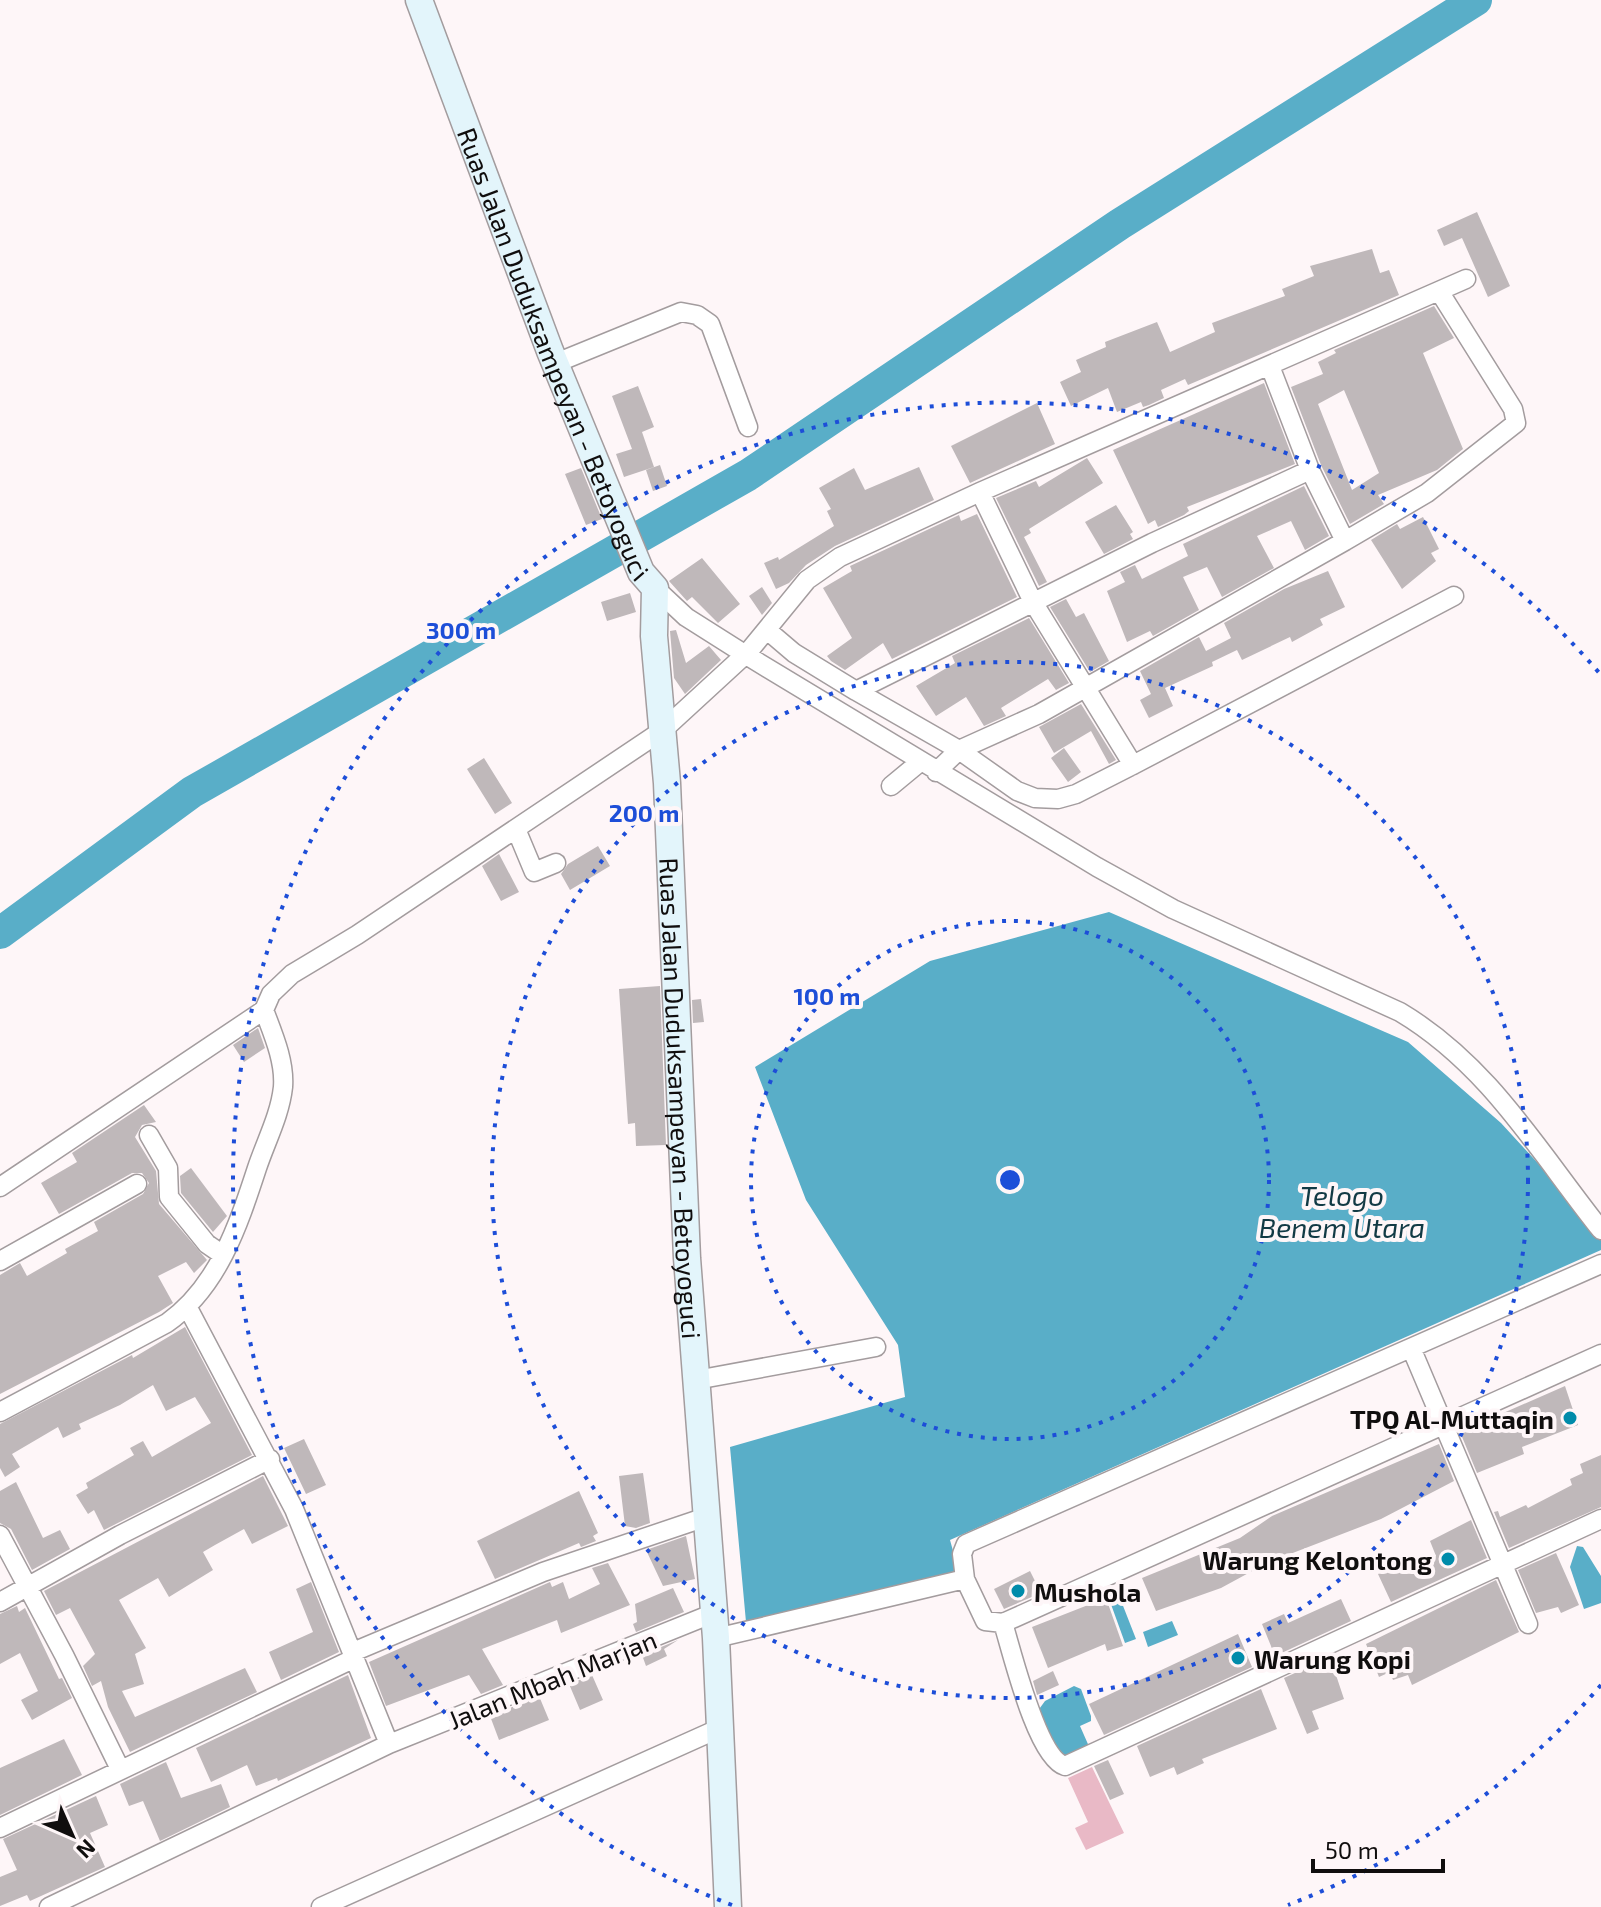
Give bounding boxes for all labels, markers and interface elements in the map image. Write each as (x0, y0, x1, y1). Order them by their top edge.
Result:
street label: Ruas Jalan Duduksampeyan - Betoyoguci (452, 123, 656, 586)
text: 300 m (426, 615, 496, 644)
text: 200 m (609, 798, 679, 827)
street label: Ruas Jalan Duduksampeyan - Betoyoguci (655, 857, 709, 1340)
text: 100 m (794, 981, 860, 1010)
centre of rings (996, 1166, 1024, 1194)
water label: Telogo Benem Utara (1259, 1178, 1425, 1244)
place label: TPQ Al-Muttaqin (1350, 1403, 1554, 1435)
marker: TPQ Al-Muttaqin (1561, 1409, 1579, 1427)
place label: Warung Kelontong (1202, 1544, 1432, 1575)
marker: Warung Kelontong (1439, 1550, 1457, 1568)
place label: Mushola (1034, 1576, 1141, 1607)
marker: Mushola (1009, 1582, 1027, 1600)
street label: Jalan Mbah Marjan (443, 1623, 661, 1735)
place label: Warung Kopi (1254, 1643, 1411, 1674)
marker: Warung Kopi (1229, 1649, 1247, 1667)
north arrow (32, 1795, 112, 1875)
scale bar (1313, 1823, 1443, 1873)
text: N (72, 1835, 102, 1865)
text: 50 m (1325, 1835, 1379, 1864)

